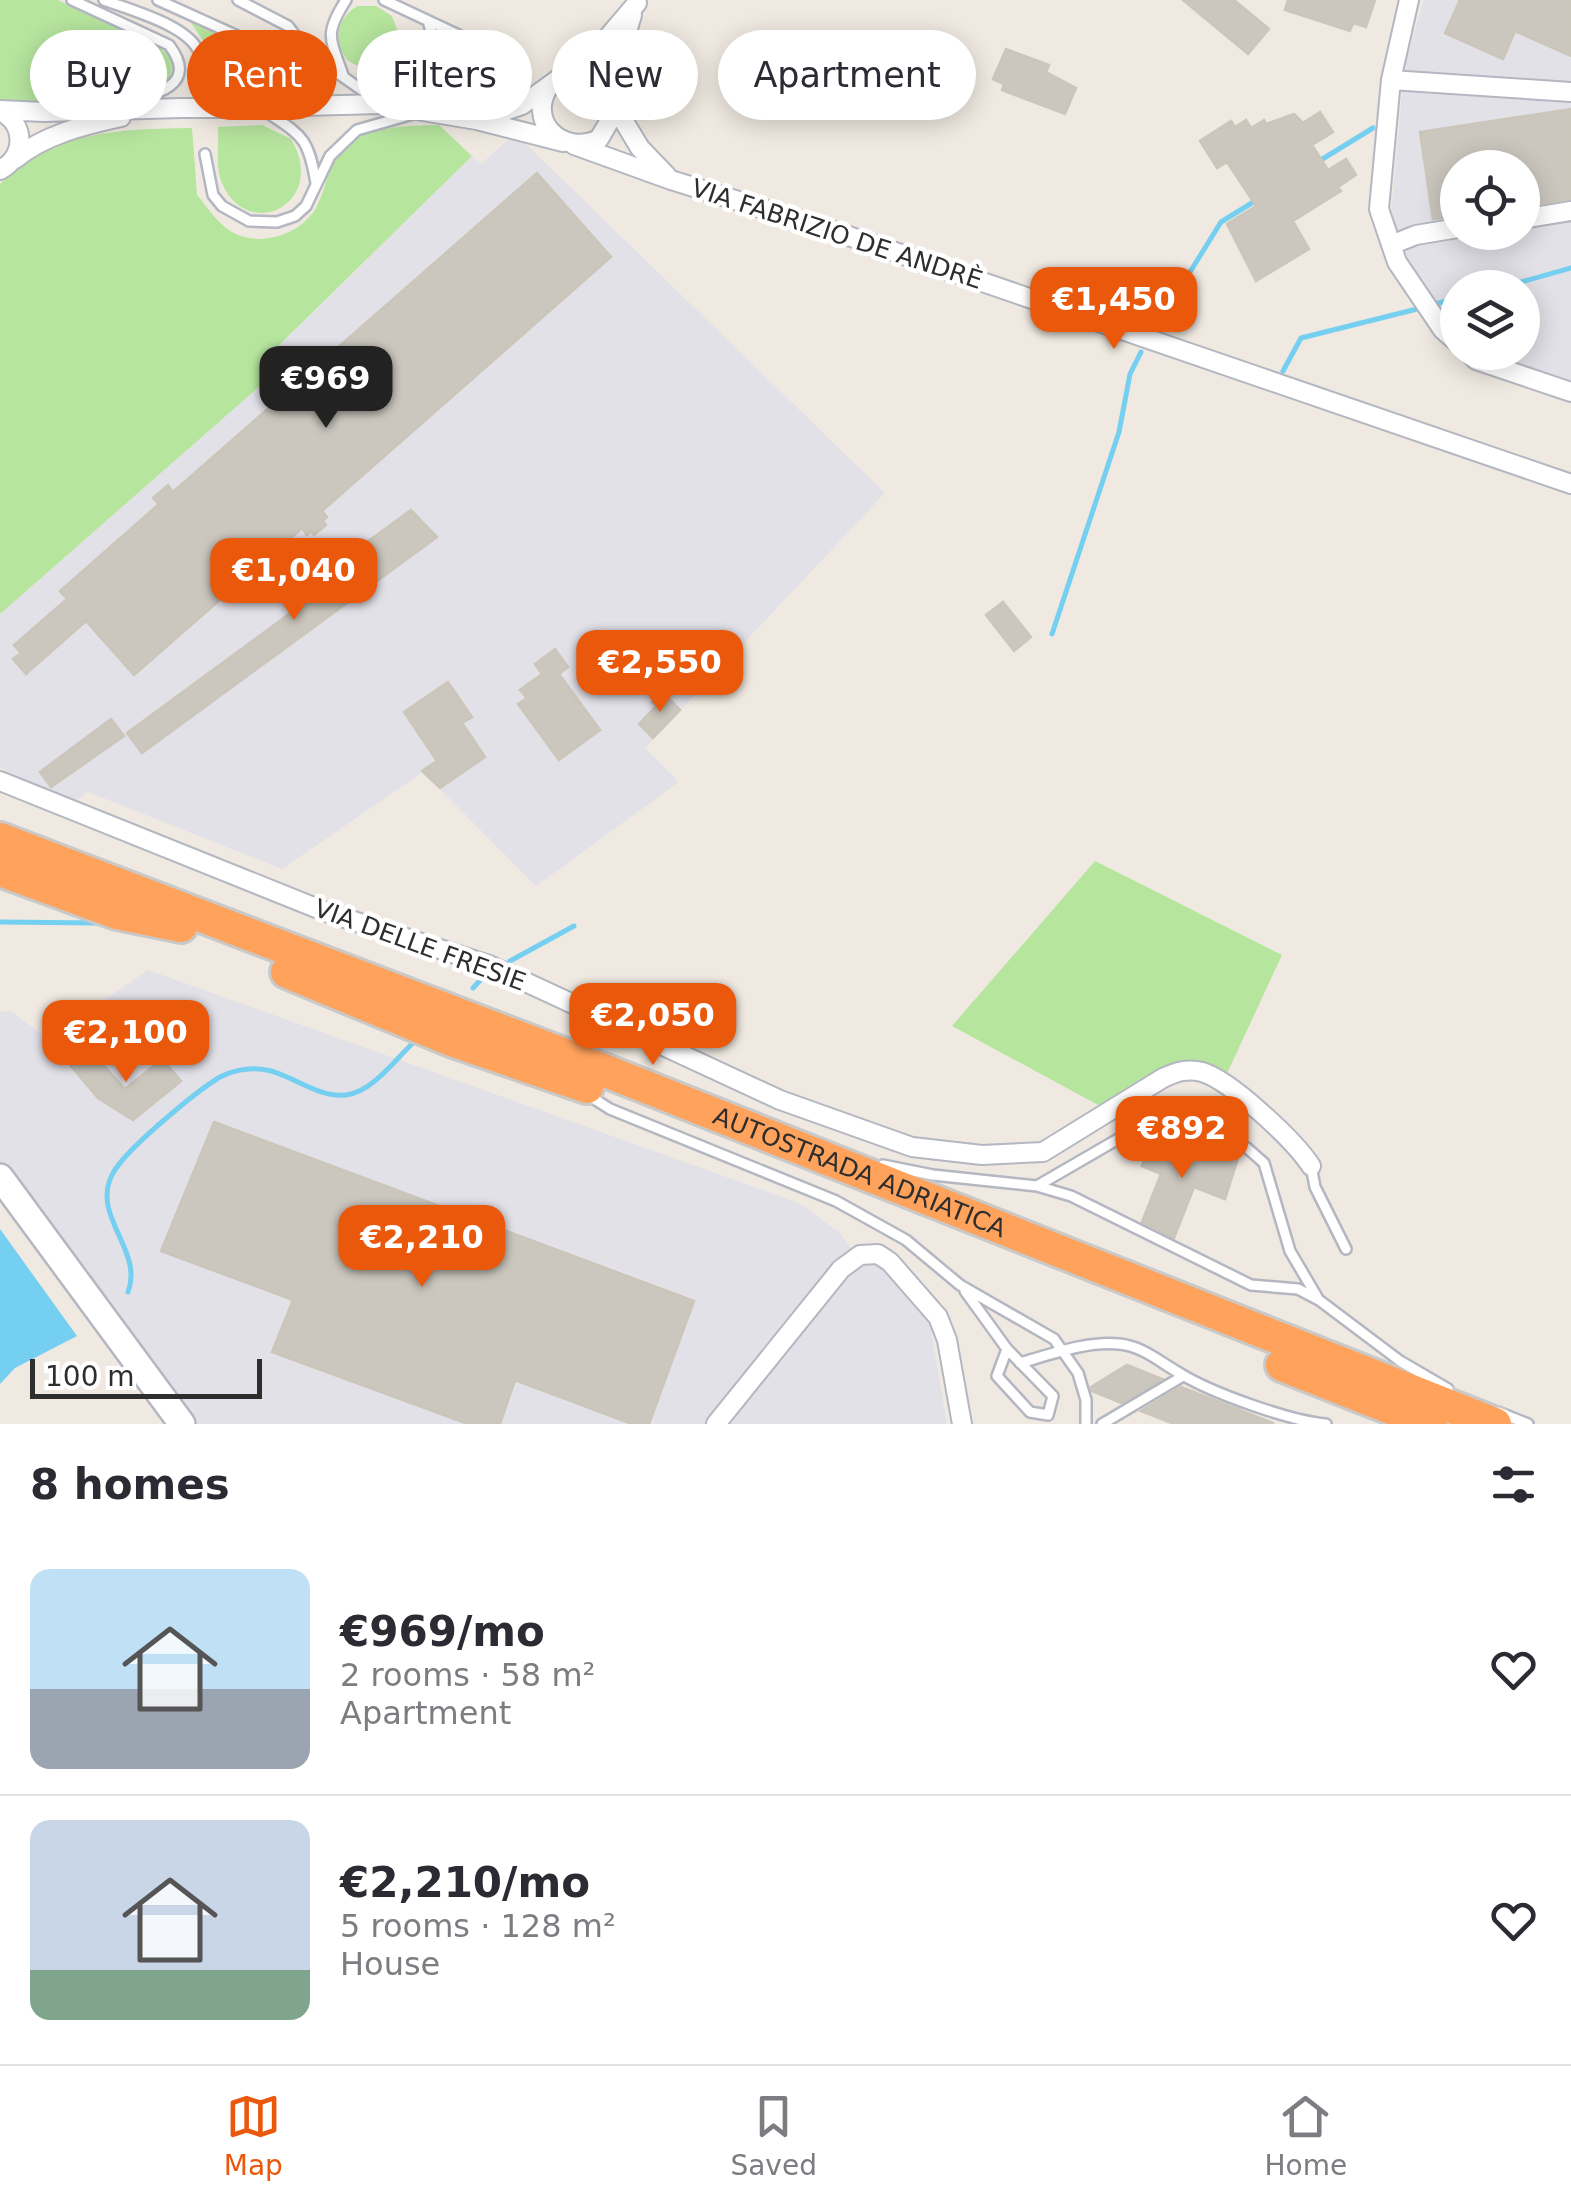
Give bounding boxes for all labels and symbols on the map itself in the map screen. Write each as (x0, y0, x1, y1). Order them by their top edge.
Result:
street label: VIA FABRIZIO DE ANDRÈ (688, 173, 986, 295)
pin: €1,450 (1033, 267, 1195, 352)
pin: €969 (267, 346, 385, 431)
pin: €1,040 (213, 538, 375, 623)
pin: €2,550 (579, 630, 741, 715)
street label: VIA DELLE FRESIE (310, 893, 530, 997)
pin: €2,050 (572, 983, 734, 1068)
pin: €2,100 (45, 1000, 207, 1085)
pin: €892 (1123, 1096, 1241, 1181)
street label: AUTOSTRADA ADRIATICA (709, 1101, 1010, 1243)
pin: €2,210 (341, 1205, 503, 1290)
scale bar (30, 1354, 262, 1398)

